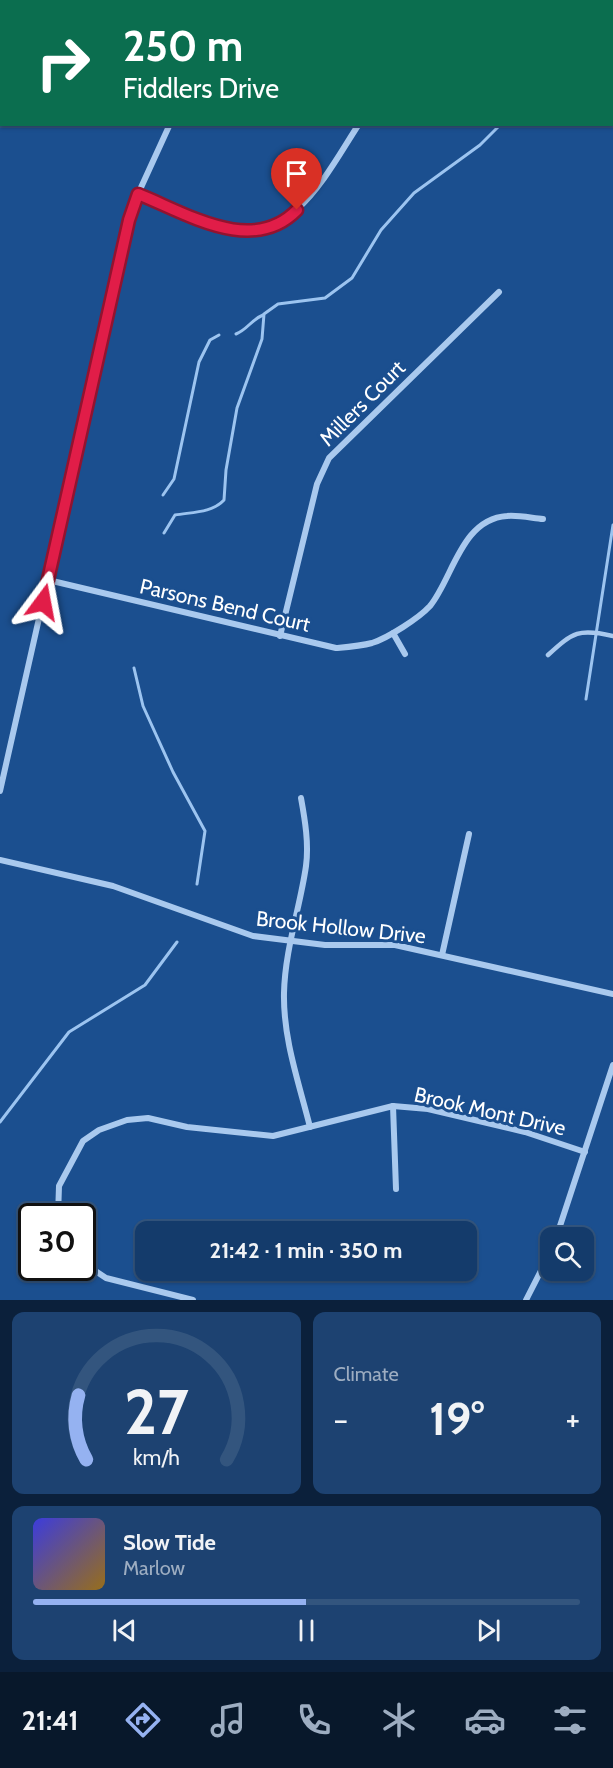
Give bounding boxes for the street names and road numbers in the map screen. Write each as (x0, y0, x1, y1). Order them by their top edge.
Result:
street label: Millers Court (314, 355, 410, 451)
street label: Parsons Bend Court (137, 573, 313, 637)
street label: Brook Hollow Drive (255, 906, 427, 948)
street label: Brook Mont Drive (412, 1081, 568, 1141)

